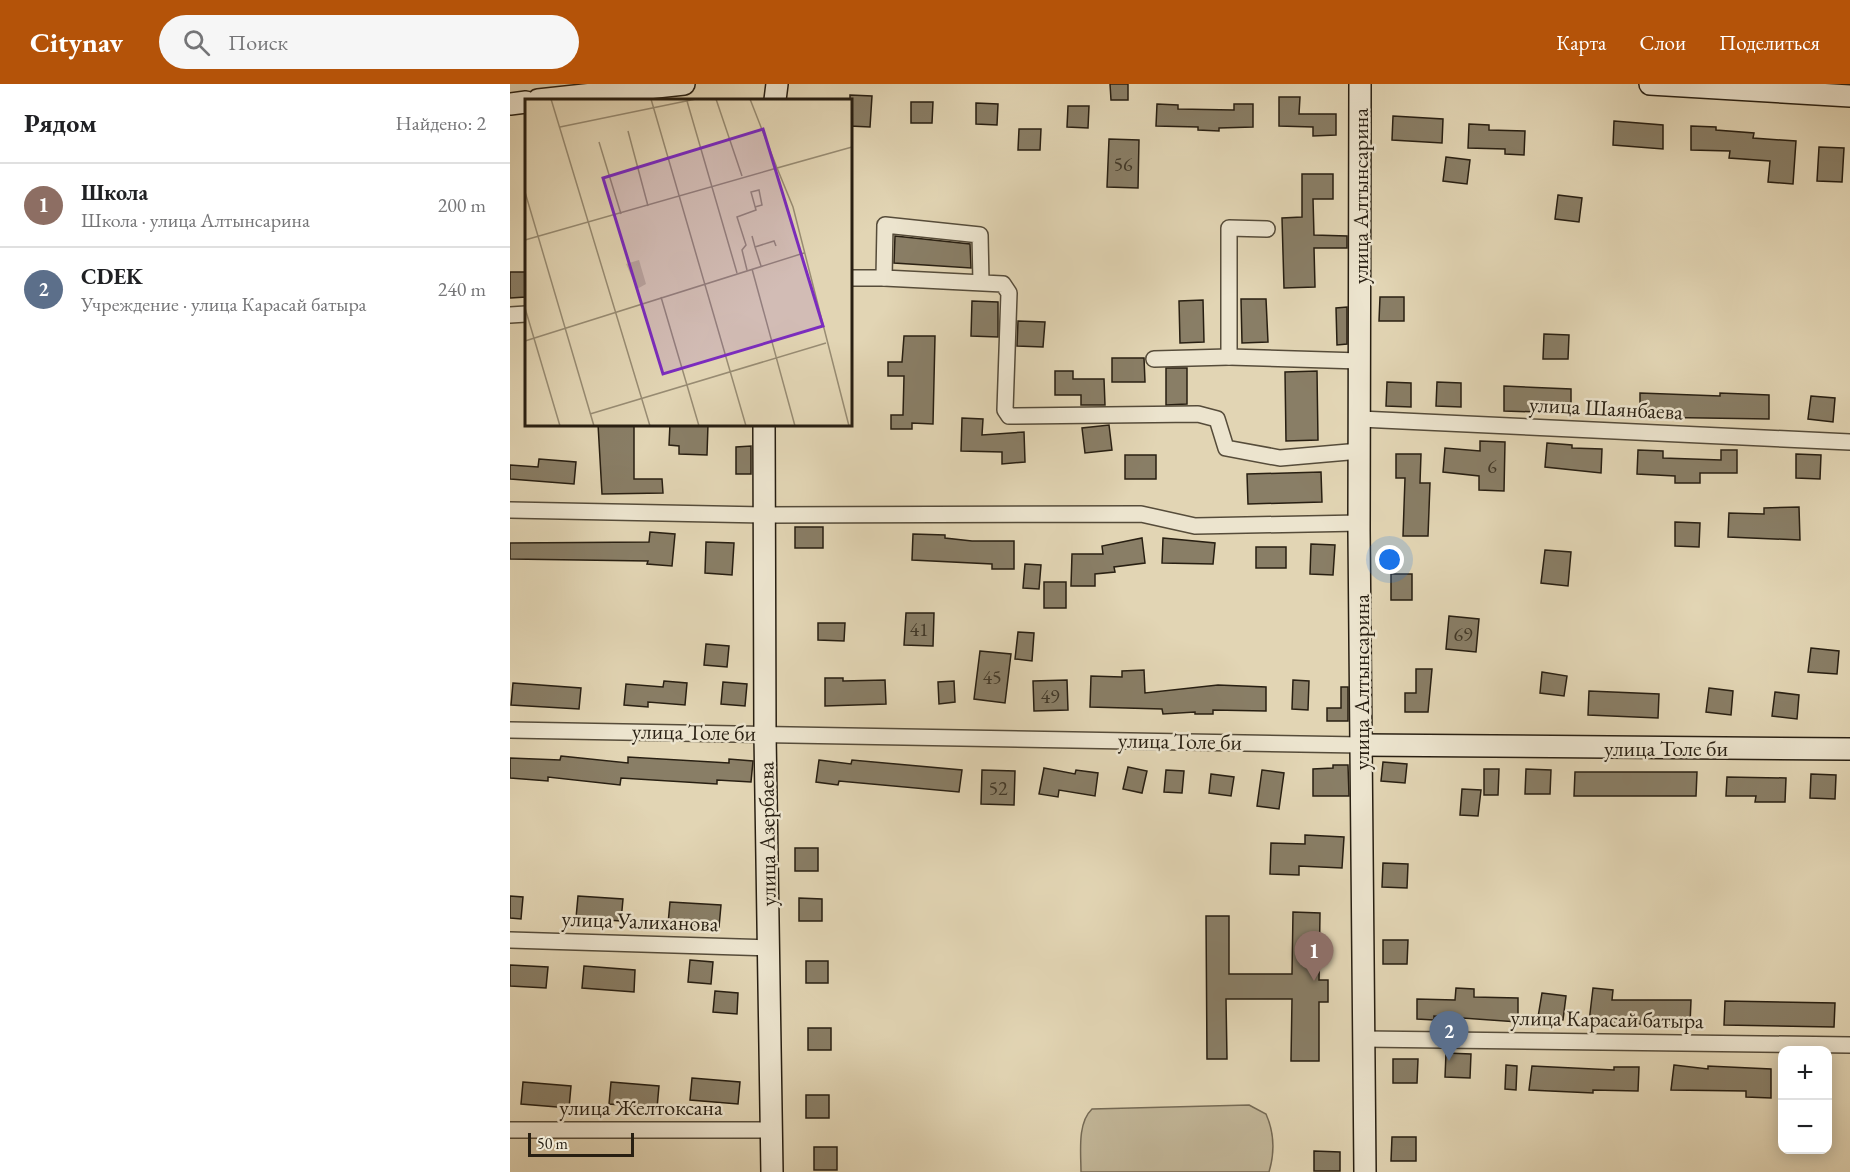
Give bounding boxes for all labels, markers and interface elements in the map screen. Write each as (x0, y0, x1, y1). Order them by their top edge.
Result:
search box (159, 15, 579, 69)
text: Citynav (30, 24, 123, 60)
icon: search (180, 26, 213, 59)
text: Поиск (228, 28, 288, 57)
text: Карта (1556, 29, 1606, 56)
text: Слои (1639, 29, 1686, 56)
text: Поделиться (1719, 29, 1820, 56)
inset map (525, 99, 852, 426)
text: Рядом (24, 106, 97, 140)
street label: улица Алтынсарина (1346, 108, 1375, 284)
text: Найдено: 2 (395, 110, 486, 136)
house number: 56 (1113, 151, 1133, 177)
text: Школа (81, 178, 148, 207)
text: 1 (38, 192, 49, 218)
text: 200 m (438, 192, 486, 218)
text: Школа · улица Алтынсарина (81, 207, 310, 233)
text: CDEK (81, 262, 143, 291)
text: 2 (38, 276, 49, 302)
text: 240 m (438, 276, 486, 302)
text: Учреждение · улица Карасай батыра (81, 291, 367, 317)
street label: улица Шаянбаева (1528, 389, 1684, 427)
house number: 6 (1487, 453, 1497, 479)
your location (1375, 545, 1404, 574)
street label: улица Алтынсарина (1347, 594, 1376, 770)
house number: 41 (909, 616, 929, 642)
house number: 69 (1453, 621, 1473, 647)
house number: 45 (982, 664, 1002, 690)
house number: 49 (1040, 683, 1060, 709)
street label: улица Толе би (632, 716, 757, 748)
street label: улица Толе би (1118, 725, 1243, 757)
street label: улица Толе би (1604, 734, 1728, 763)
street label: улица Азербаева (751, 761, 783, 907)
house number: 52 (988, 775, 1008, 801)
street label: улица Уалиханова (561, 904, 719, 938)
pin: 1 (1294, 932, 1334, 981)
street label: улица Карасай батыра (1510, 1003, 1704, 1035)
pin: 2 (1430, 1012, 1468, 1061)
map controls (1778, 1046, 1832, 1154)
button: + (1778, 1046, 1832, 1100)
street label: улица Желтоксана (559, 1093, 723, 1122)
button: − (1778, 1100, 1832, 1154)
scale bar (528, 1130, 634, 1158)
text: 50 m (537, 1133, 568, 1154)

